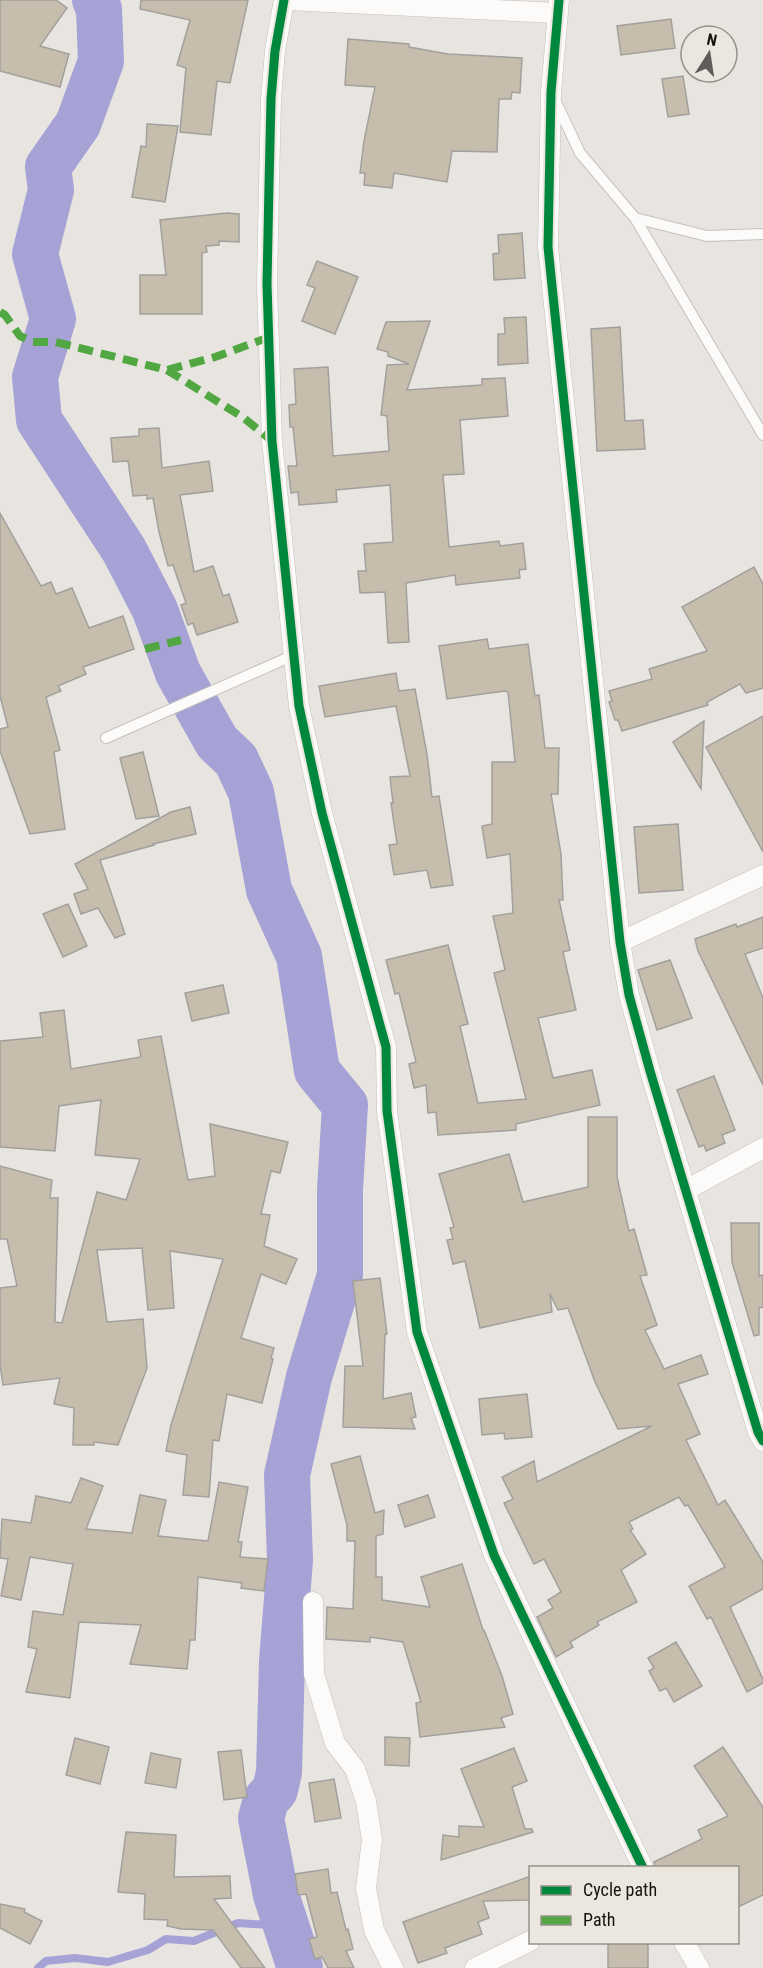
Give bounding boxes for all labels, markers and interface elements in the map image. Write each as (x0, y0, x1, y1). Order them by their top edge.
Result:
north arrow (679, 24, 739, 84)
text: N (705, 30, 719, 50)
legend (529, 1866, 739, 1944)
text: Cycle path (583, 1879, 657, 1900)
text: Path (583, 1909, 616, 1930)

